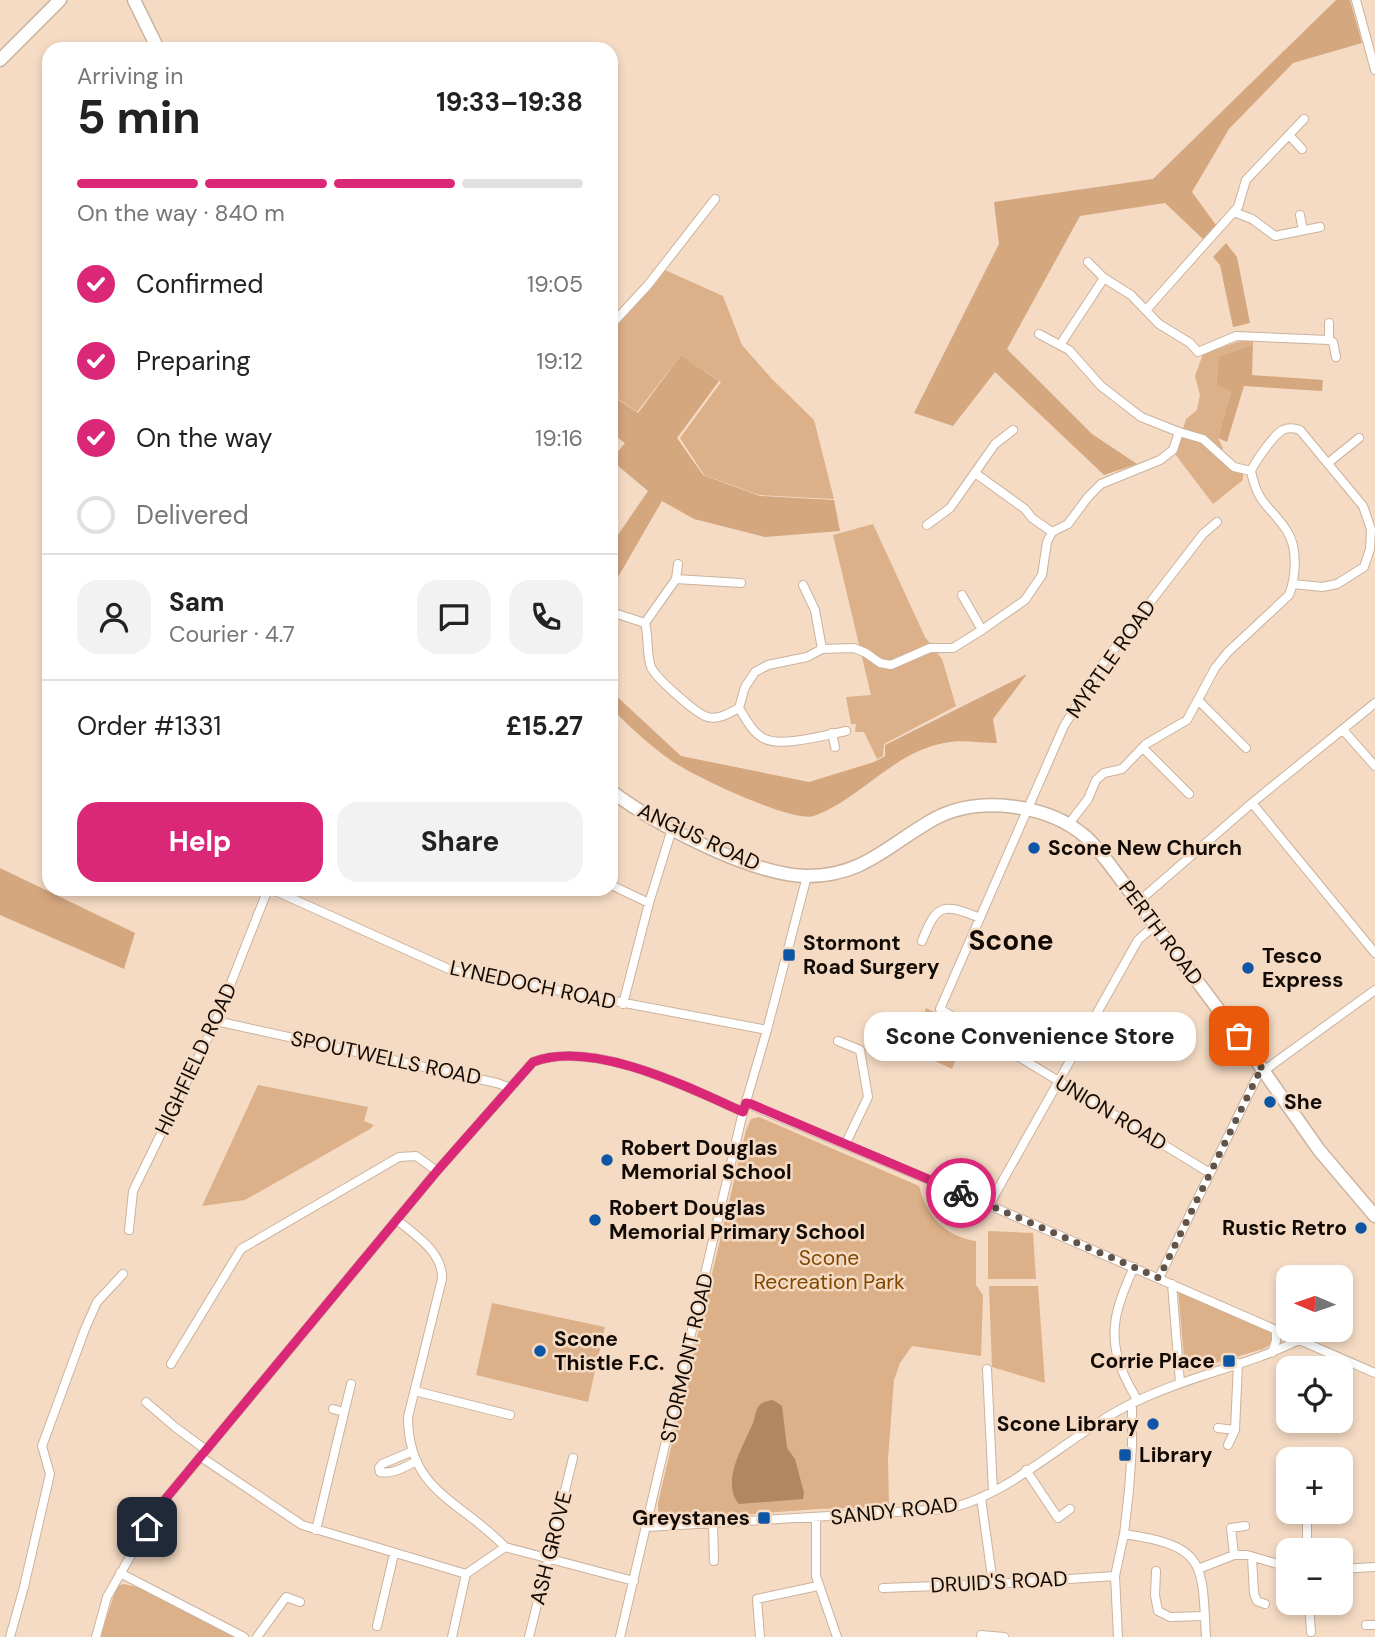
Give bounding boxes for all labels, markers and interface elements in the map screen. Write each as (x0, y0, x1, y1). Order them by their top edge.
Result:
text: Arriving in (77, 61, 183, 91)
text: 19:33–19:38 (436, 85, 583, 119)
text: 5 min (77, 87, 201, 147)
text: On the way · 840 m (77, 198, 285, 228)
icon: check (77, 265, 115, 303)
text: Confirmed (136, 267, 263, 301)
text: 19:05 (527, 269, 583, 299)
icon: check (77, 342, 115, 380)
text: Preparing (136, 344, 251, 378)
text: 19:12 (536, 346, 583, 376)
icon: check (77, 419, 115, 457)
text: On the way (136, 421, 272, 455)
text: 19:16 (535, 423, 583, 453)
text: Delivered (136, 498, 249, 532)
button: person (77, 580, 151, 654)
button: chat (417, 580, 491, 654)
button: phone (509, 580, 583, 654)
text: Sam (169, 585, 224, 619)
street label: MYRTLE ROAD (1060, 594, 1162, 724)
text: Courier · 4.7 (169, 619, 295, 649)
text: Order #1331 (77, 709, 221, 743)
text: £15.27 (506, 709, 583, 743)
street label: ANGUS ROAD (633, 796, 765, 878)
button: Help (77, 802, 323, 882)
button: Share (337, 802, 583, 882)
place label: Scone New Church (1048, 834, 1242, 862)
marker: Scone New Church (1026, 840, 1042, 856)
street label: PERTH ROAD (1112, 875, 1210, 991)
district label: Scone (968, 922, 1054, 959)
place label: Stormont Road Surgery (803, 929, 940, 981)
place label: Tesco Express (1262, 942, 1343, 994)
marker: Stormont Road Surgery (781, 947, 797, 963)
street label: LYNEDOCH ROAD (447, 954, 619, 1016)
marker: Tesco Express (1240, 960, 1256, 976)
street label: HIGHFIELD ROAD (149, 978, 243, 1140)
pin (1209, 1006, 1269, 1066)
callout: Scone Convenience Store (864, 1012, 1197, 1060)
icon: bag (1220, 1017, 1258, 1055)
text: Scone Convenience Store (885, 1021, 1175, 1051)
street label: SPOUTWELLS ROAD (288, 1024, 484, 1092)
street label: UNION ROAD (1050, 1069, 1172, 1157)
place label: She (1284, 1088, 1322, 1116)
marker: She (1262, 1094, 1278, 1110)
place label: Robert Douglas Memorial School (621, 1134, 792, 1186)
marker: Robert Douglas Memorial School (599, 1152, 615, 1168)
courier (926, 1158, 996, 1228)
icon: bike (942, 1174, 980, 1212)
place label: Robert Douglas Memorial Primary School (609, 1194, 865, 1246)
marker: Robert Douglas Memorial Primary School (587, 1212, 603, 1228)
place label: Rustic Retro (1222, 1214, 1347, 1242)
marker: Rustic Retro (1353, 1220, 1369, 1236)
park label: Scone Recreation Park (753, 1244, 905, 1296)
north arrow (1276, 1265, 1353, 1342)
map controls (1276, 1265, 1353, 1615)
street label: STORMONT ROAD (654, 1270, 720, 1446)
place label: Scone Thistle F.C. (554, 1325, 664, 1377)
marker: Scone Thistle F.C. (532, 1343, 548, 1359)
place label: Corrie Place (1090, 1347, 1215, 1375)
marker: Corrie Place (1221, 1353, 1237, 1369)
button: locate (1276, 1356, 1353, 1433)
place label: Scone Library (997, 1410, 1139, 1438)
marker: Scone Library (1145, 1416, 1161, 1432)
place label: Library (1139, 1441, 1213, 1469)
marker: Library (1117, 1447, 1133, 1463)
button: + (1276, 1447, 1353, 1524)
street label: ASH GROVE (523, 1488, 579, 1608)
street label: SANDY ROAD (829, 1490, 959, 1532)
pin (117, 1497, 177, 1557)
place label: Greystanes (632, 1504, 750, 1532)
icon: home (128, 1508, 166, 1546)
marker: Greystanes (756, 1510, 772, 1526)
button: − (1276, 1538, 1353, 1615)
street label: DRUID'S ROAD (930, 1564, 1068, 1600)

